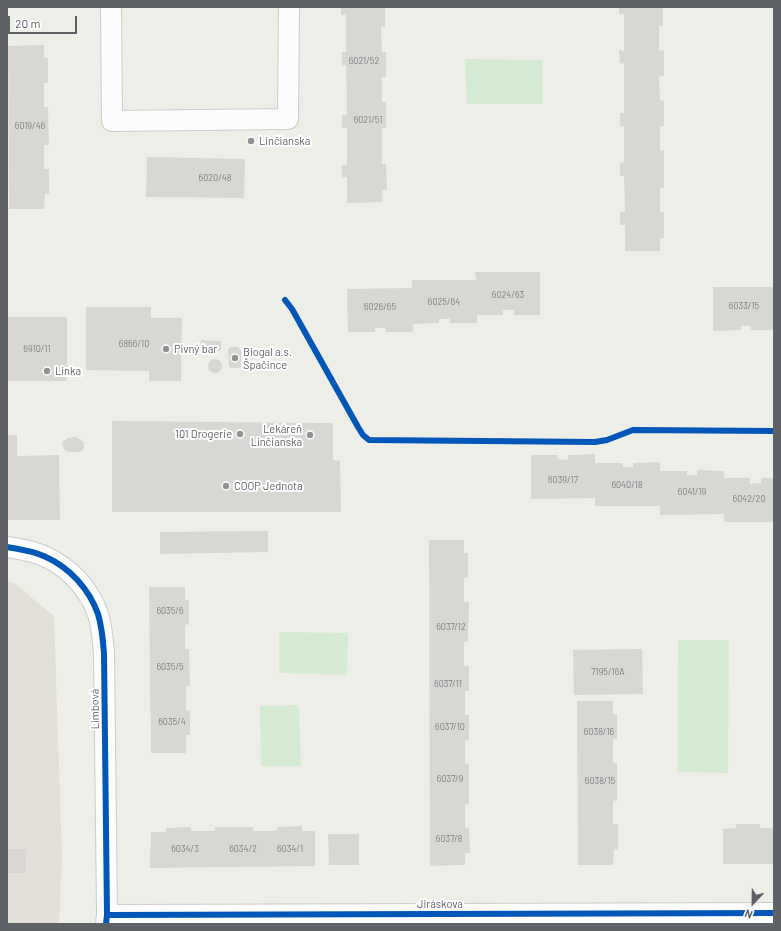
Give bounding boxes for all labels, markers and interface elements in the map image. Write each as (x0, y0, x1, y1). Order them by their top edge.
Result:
scale bar (10, 8, 79, 34)
text: 20 m (15, 16, 41, 30)
house number: 6021/52 (349, 56, 379, 66)
house number: 6021/51 (354, 115, 382, 125)
house number: 6019/46 (15, 121, 45, 131)
place label: Linčianska (259, 134, 310, 148)
marker: Linčianska (246, 136, 256, 146)
house number: 6020/48 (199, 173, 231, 183)
house number: 6024/63 (492, 290, 524, 300)
house number: 6025/64 (428, 297, 460, 307)
house number: 6033/15 (729, 301, 759, 311)
house number: 6026/65 (364, 302, 396, 312)
house number: 6866/10 (119, 339, 149, 349)
place label: Pivný bar (174, 342, 217, 356)
house number: 6910/11 (23, 344, 51, 354)
marker: Pivný bar (161, 344, 171, 354)
place label: Biogal a.s. Špačince (243, 345, 292, 371)
marker: Biogal a.s. Špačince (230, 353, 240, 363)
place label: Linka (55, 364, 81, 378)
marker: Linka (42, 366, 52, 376)
place label: Lekáreň Linčianska (251, 422, 302, 448)
place label: 101 Drogerie (175, 427, 232, 441)
marker: 101 Drogerie (235, 429, 245, 439)
marker: Lekáreň Linčianska (305, 430, 315, 440)
house number: 6039/17 (548, 475, 578, 485)
place label: COOP Jednota (234, 479, 303, 493)
house number: 6040/18 (611, 480, 643, 490)
marker: COOP Jednota (221, 481, 231, 491)
house number: 6041/19 (678, 487, 706, 497)
house number: 6042/20 (732, 494, 766, 504)
house number: 6035/6 (156, 606, 184, 616)
house number: 6037/12 (436, 622, 466, 632)
house number: 6035/5 (156, 662, 184, 672)
house number: 7195/16A (591, 667, 625, 677)
house number: 6037/11 (434, 679, 462, 689)
street label: Limbová (88, 689, 102, 729)
house number: 6035/4 (158, 717, 186, 727)
house number: 6037/10 (435, 722, 465, 732)
house number: 6038/16 (584, 727, 614, 737)
house number: 6037/9 (437, 774, 463, 784)
house number: 6038/15 (585, 776, 615, 786)
house number: 6037/8 (436, 834, 462, 844)
house number: 6034/3 (171, 844, 199, 854)
house number: 6034/2 (229, 844, 257, 854)
house number: 6034/1 (277, 844, 303, 854)
north arrow (733, 883, 773, 923)
street label: Jiráskova (417, 897, 463, 911)
text: N (742, 907, 754, 922)

